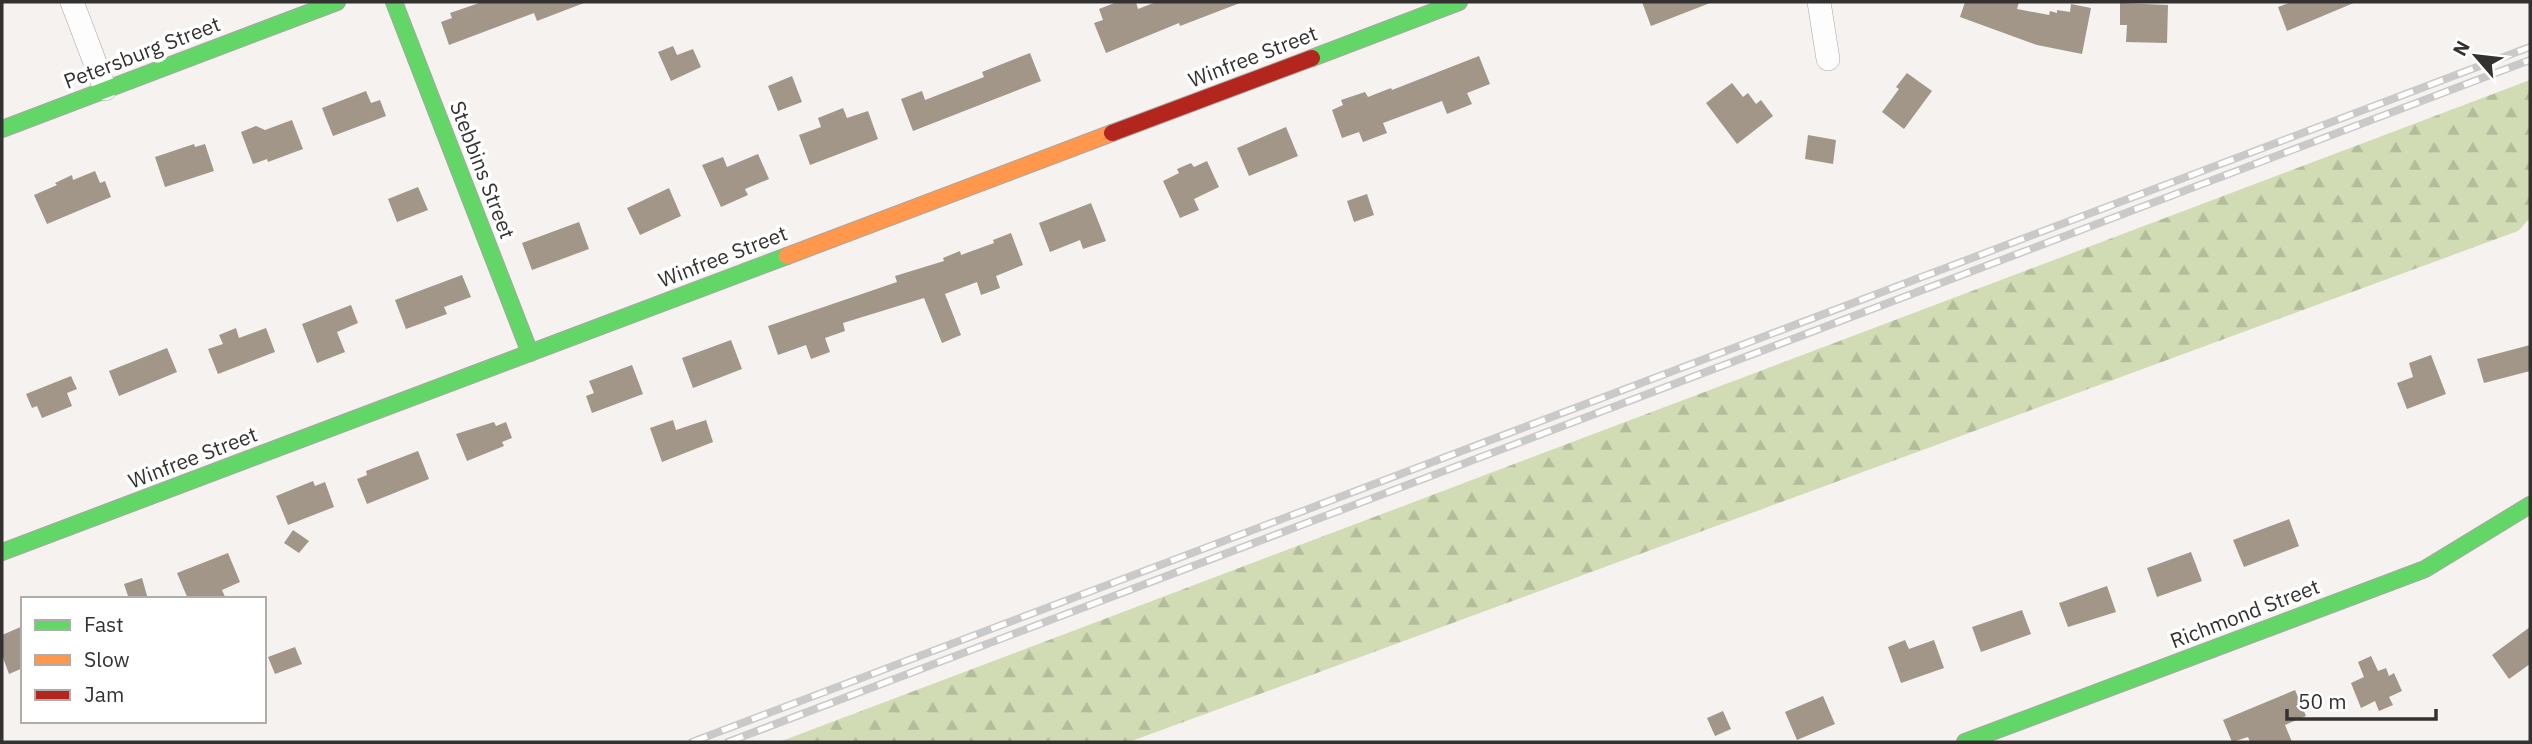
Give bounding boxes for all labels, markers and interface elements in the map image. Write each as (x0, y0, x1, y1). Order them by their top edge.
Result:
street label: Petersburg Street (59, 9, 224, 95)
street label: Winfree Street (1184, 19, 1321, 93)
north arrow (2441, 21, 2511, 91)
text: N (2447, 36, 2475, 60)
street label: Stebbins Street (444, 97, 522, 243)
street label: Winfree Street (654, 219, 791, 293)
street label: Winfree Street (124, 420, 261, 494)
street label: Richmond Street (2166, 572, 2323, 654)
legend (21, 597, 266, 723)
text: Fast (84, 610, 124, 638)
text: Slow (84, 645, 130, 673)
scale bar (2287, 678, 2436, 722)
text: Jam (84, 680, 124, 708)
text: 50 m (2298, 687, 2347, 715)

